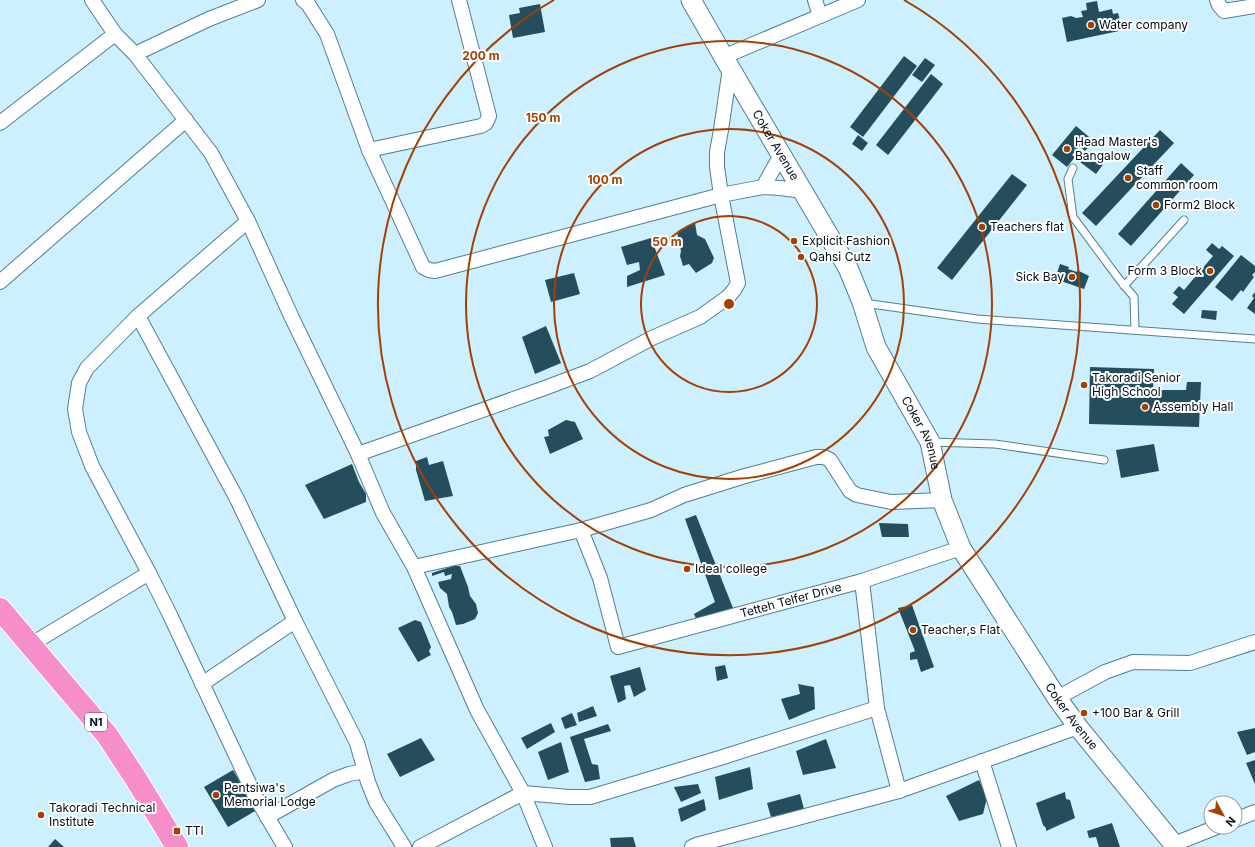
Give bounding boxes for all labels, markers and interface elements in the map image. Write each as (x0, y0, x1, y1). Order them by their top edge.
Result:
place label: Water company (1099, 17, 1188, 32)
marker: Water company (1086, 20, 1096, 30)
text: 200 m (462, 48, 500, 63)
street label: Coker Avenue (749, 107, 803, 183)
text: 150 m (526, 110, 560, 125)
place label: Head Master's Bangalow (1075, 134, 1158, 163)
marker: Head Master's Bangalow (1062, 144, 1072, 154)
place label: Staff common room (1136, 163, 1218, 192)
text: 100 m (587, 172, 623, 187)
marker: Staff common room (1123, 173, 1133, 183)
place label: Form2 Block (1164, 197, 1236, 212)
marker: Form2 Block (1151, 200, 1161, 210)
place label: Teachers flat (990, 219, 1064, 234)
marker: Teachers flat (977, 222, 987, 232)
place label: Explicit Fashion (802, 233, 890, 248)
text: 50 m (652, 234, 682, 249)
marker: Explicit Fashion (789, 236, 799, 246)
place label: Qahsi Cutz (809, 249, 871, 264)
marker: Qahsi Cutz (796, 252, 806, 262)
place label: Form 3 Block (1127, 263, 1202, 278)
marker: Form 3 Block (1205, 266, 1215, 276)
place label: Sick Bay (1015, 269, 1064, 284)
marker: Sick Bay (1067, 272, 1077, 282)
centre of rings (722, 297, 736, 311)
place label: Takoradi Senior High School (1092, 370, 1181, 399)
marker: Takoradi Senior High School (1079, 380, 1089, 390)
street label: Coker Avenue (898, 393, 943, 471)
place label: Assembly Hall (1153, 399, 1233, 414)
marker: Assembly Hall (1140, 402, 1150, 412)
place label: Ideal college (695, 561, 767, 576)
marker: Ideal college (682, 564, 692, 574)
street label: Tetteh Telfer Drive (738, 579, 843, 621)
place label: Teacher,s Flat (921, 622, 1000, 637)
marker: Teacher,s Flat (908, 625, 918, 635)
street label: Coker Avenue (1042, 680, 1101, 752)
place label: +100 Bar & Grill (1092, 705, 1179, 720)
marker: +100 Bar & Grill (1079, 708, 1089, 718)
road number: N1 (85, 713, 107, 731)
place label: Pentsiwa's Memorial Lodge (224, 780, 316, 809)
marker: Pentsiwa's Memorial Lodge (211, 790, 221, 800)
north arrow (1203, 795, 1243, 835)
place label: Takoradi Technical Institute (49, 800, 155, 829)
marker: Takoradi Technical Institute (36, 810, 46, 820)
text: N (1223, 814, 1239, 829)
place label: TTI (185, 823, 204, 838)
marker: TTI (172, 826, 182, 836)

